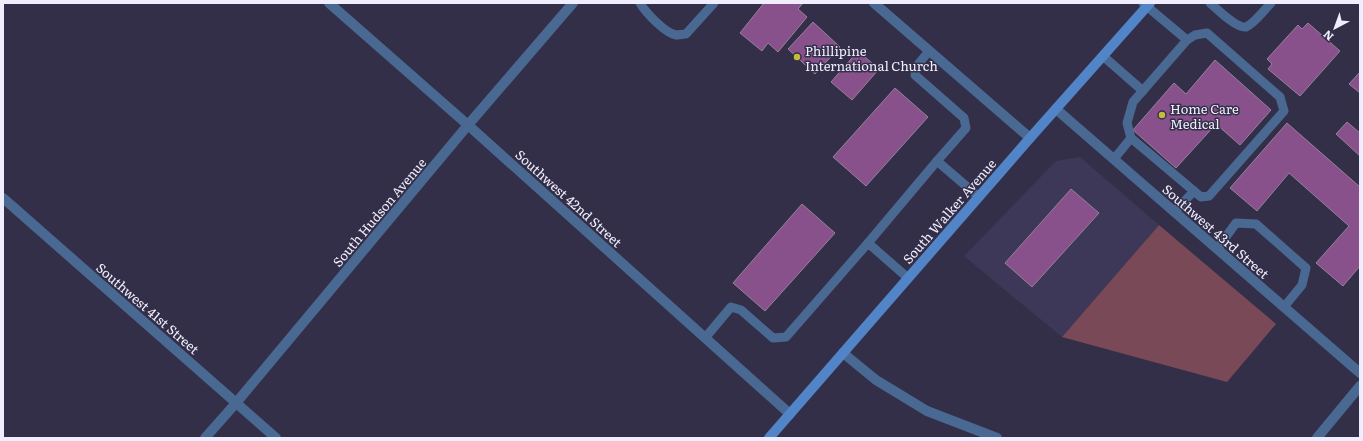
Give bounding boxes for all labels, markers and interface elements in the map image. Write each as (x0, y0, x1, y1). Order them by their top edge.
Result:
north arrow (1315, 8, 1355, 48)
text: N (1319, 27, 1337, 45)
place label: Phillipine International Church (805, 41, 938, 75)
marker: Phillipine International Church (792, 52, 802, 62)
place label: Home Care Medical (1170, 99, 1239, 133)
marker: Home Care Medical (1157, 110, 1167, 120)
street label: Southwest 42nd Street (511, 145, 627, 252)
street label: South Hudson Avenue (328, 153, 430, 270)
street label: South Walker Avenue (898, 154, 1000, 268)
street label: Southwest 43rd Street (1159, 179, 1274, 283)
street label: Southwest 41st Street (92, 258, 204, 359)

